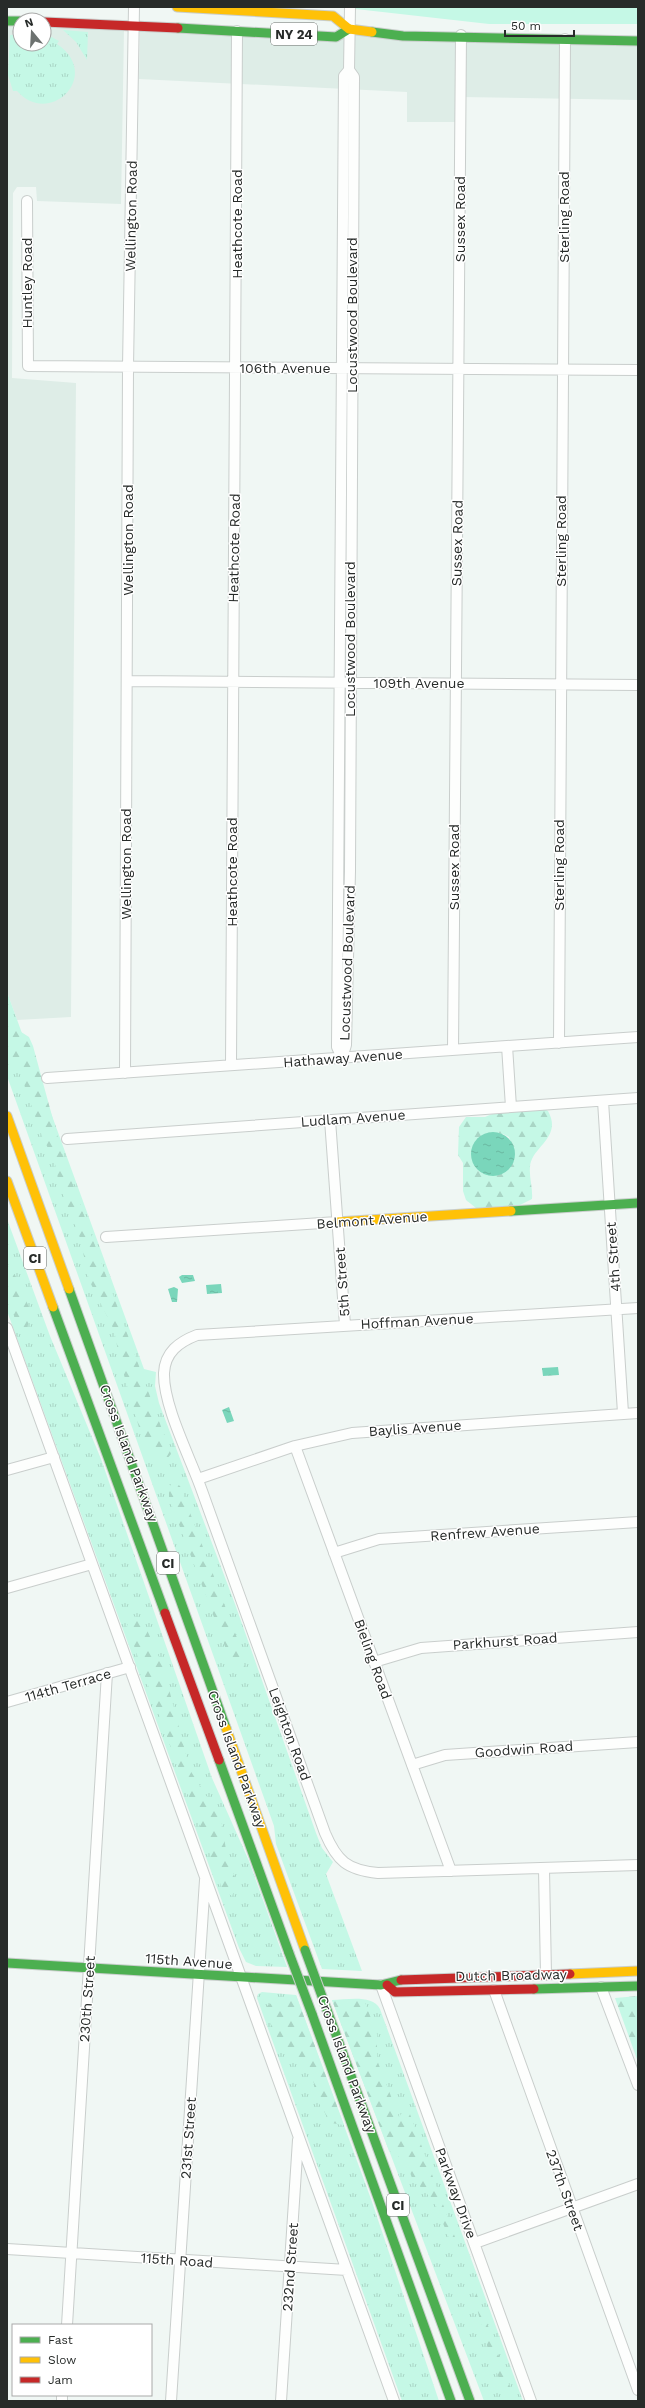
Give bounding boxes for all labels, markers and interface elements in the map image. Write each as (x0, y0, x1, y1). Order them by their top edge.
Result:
north arrow (12, 12, 52, 52)
scale bar (505, 12, 574, 38)
text: N (23, 16, 35, 30)
text: 50 m (511, 19, 541, 33)
road number: NY 24 (271, 23, 317, 45)
street label: Wellington Road (122, 160, 140, 272)
street label: Heathcote Road (229, 169, 245, 279)
street label: Sterling Road (556, 171, 572, 263)
street label: Sussex Road (452, 176, 468, 262)
street label: Huntley Road (19, 237, 35, 329)
street label: Locustwood Boulevard (344, 237, 360, 393)
street label: 106th Avenue (240, 360, 330, 376)
street label: Wellington Road (120, 484, 136, 596)
street label: Heathcote Road (225, 493, 243, 603)
street label: Sterling Road (553, 495, 569, 587)
street label: Sussex Road (448, 500, 466, 586)
street label: Locustwood Boulevard (342, 561, 358, 717)
street label: 109th Avenue (373, 675, 465, 691)
street label: Wellington Road (118, 808, 134, 920)
street label: Heathcote Road (224, 817, 240, 927)
street label: Sterling Road (551, 819, 567, 911)
street label: Sussex Road (446, 824, 462, 910)
street label: Locustwood Boulevard (336, 885, 358, 1041)
street label: Hathaway Avenue (283, 1046, 403, 1070)
street label: Ludlam Avenue (300, 1106, 406, 1130)
street label: Belmont Avenue (316, 1208, 428, 1232)
street label: 4th Street (603, 1221, 623, 1292)
road number: CI (24, 1247, 46, 1269)
street label: 5th Street (332, 1247, 352, 1317)
street label: Hoffman Avenue (360, 1310, 474, 1332)
street label: Cross Island Parkway (97, 1382, 162, 1525)
street label: Baylis Avenue (368, 1417, 462, 1439)
street label: Renfrew Avenue (430, 1520, 540, 1544)
road number: CI (157, 1552, 179, 1574)
street label: Bieling Road (351, 1617, 395, 1701)
street label: Parkhurst Road (452, 1629, 558, 1653)
street label: 114th Terrace (23, 1665, 113, 1705)
street label: Leighton Road (266, 1685, 314, 1783)
street label: Cross Island Parkway (205, 1688, 270, 1831)
street label: Goodwin Road (474, 1738, 574, 1760)
street label: 115th Avenue (145, 1950, 233, 1972)
street label: 230th Street (76, 1955, 98, 2043)
street label: Dutch Broadway (455, 1966, 568, 1984)
street label: Cross Island Parkway (315, 1993, 380, 2136)
street label: 231st Street (177, 2096, 199, 2179)
street label: Parkway Drive (432, 2145, 480, 2241)
street label: 237th Street (543, 2147, 587, 2233)
road number: CI (387, 2194, 409, 2216)
street label: 232nd Street (279, 2222, 301, 2312)
street label: 115th Road (140, 2249, 214, 2271)
legend (12, 2324, 152, 2396)
text: Fast (48, 2333, 73, 2347)
text: Slow (48, 2353, 76, 2367)
text: Jam (48, 2373, 73, 2387)

